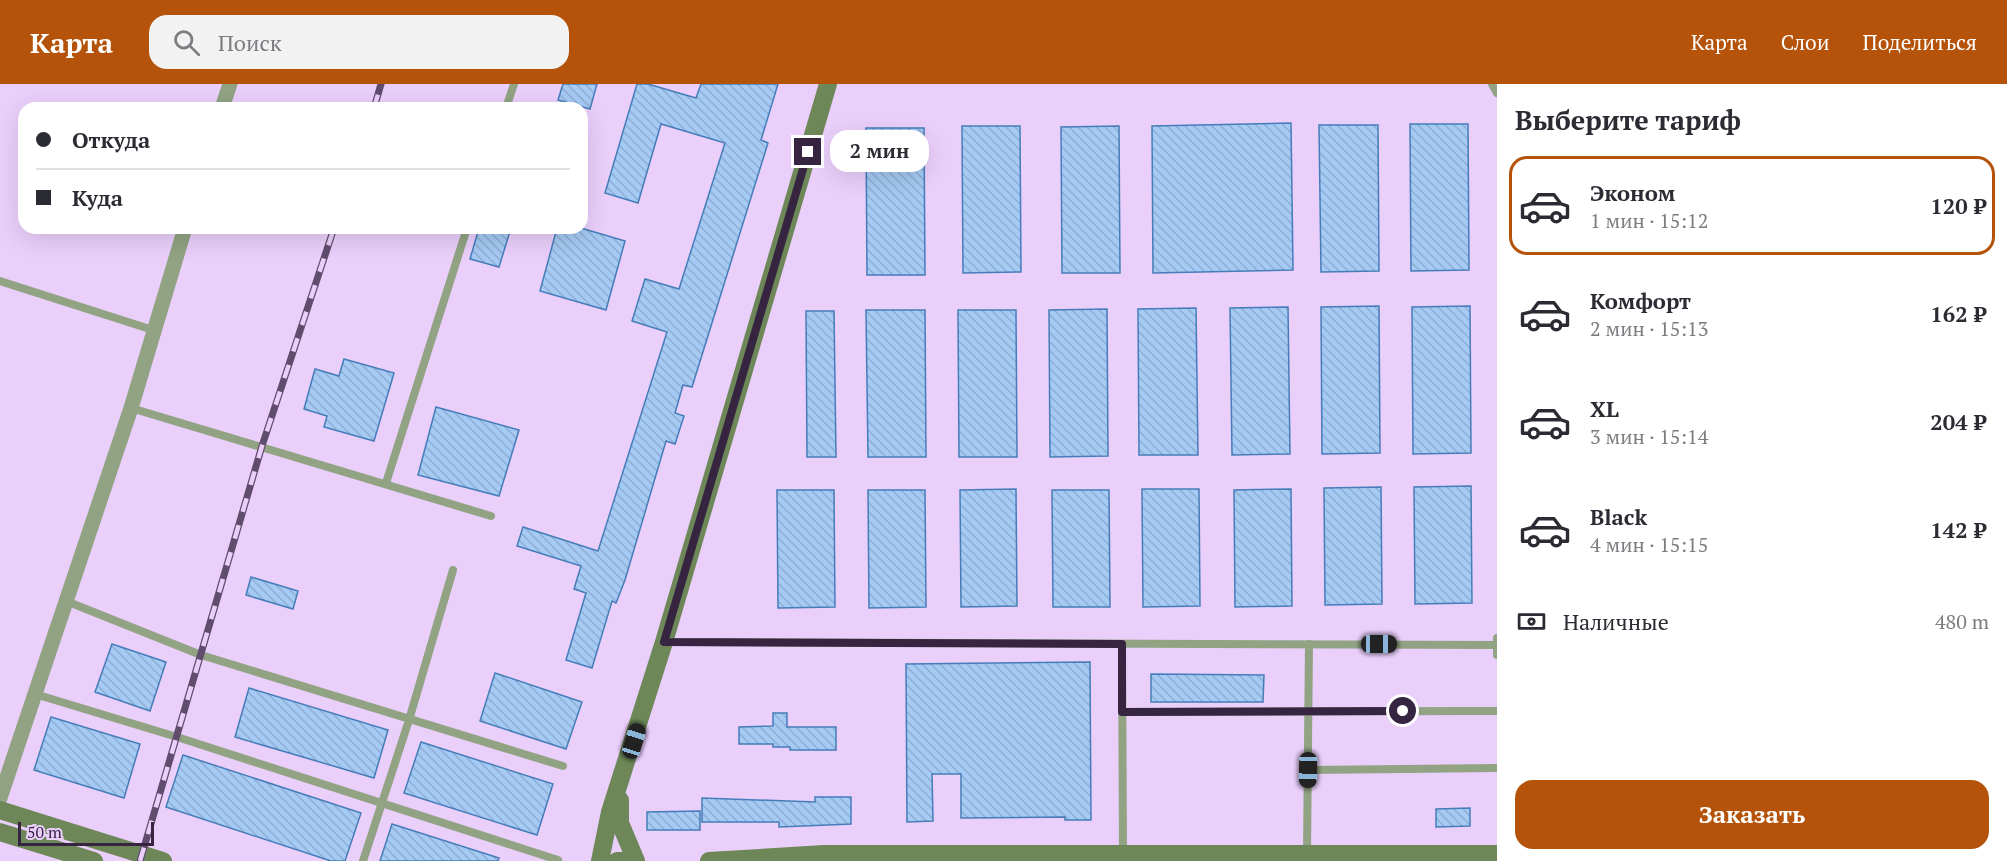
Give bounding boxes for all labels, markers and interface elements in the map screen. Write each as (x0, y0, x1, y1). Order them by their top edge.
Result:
search box (149, 15, 569, 69)
text: Карта (30, 24, 113, 61)
icon: search (170, 26, 203, 59)
text: Поиск (218, 28, 282, 57)
text: Карта (1691, 28, 1748, 56)
text: Слои (1781, 28, 1830, 56)
text: Поделиться (1863, 28, 1977, 56)
text: Выберите тариф (1515, 102, 1741, 138)
text: Откуда (72, 125, 150, 154)
callout: 2 мин (829, 131, 928, 173)
text: 2 мин (850, 137, 909, 164)
route end (794, 138, 821, 165)
text: Эконом (1590, 178, 1675, 207)
icon: car (1518, 179, 1572, 233)
text: Куда (72, 183, 123, 212)
text: 120 ₽ (1930, 191, 1986, 220)
text: 1 мин · 15:12 (1590, 207, 1708, 234)
text: Комфорт (1590, 286, 1691, 315)
icon: car (1518, 287, 1572, 341)
text: 162 ₽ (1930, 299, 1986, 328)
text: 2 мин · 15:13 (1590, 315, 1708, 342)
text: XL (1590, 394, 1619, 423)
icon: car (1518, 395, 1572, 449)
text: 204 ₽ (1930, 407, 1986, 436)
text: 3 мин · 15:14 (1590, 423, 1708, 450)
text: Black (1590, 502, 1647, 531)
icon: car (1518, 503, 1572, 557)
text: 142 ₽ (1930, 515, 1986, 544)
text: 4 мин · 15:15 (1590, 531, 1708, 558)
icon: cash (1515, 605, 1548, 638)
text: Наличные (1563, 607, 1669, 636)
text: 480 m (1935, 608, 1989, 635)
car (1361, 635, 1397, 653)
route start (1389, 697, 1416, 724)
car (620, 721, 648, 761)
car (1299, 752, 1317, 788)
button: Заказать (1515, 780, 1989, 849)
scale bar (18, 819, 154, 846)
text: 50 m (27, 821, 62, 843)

